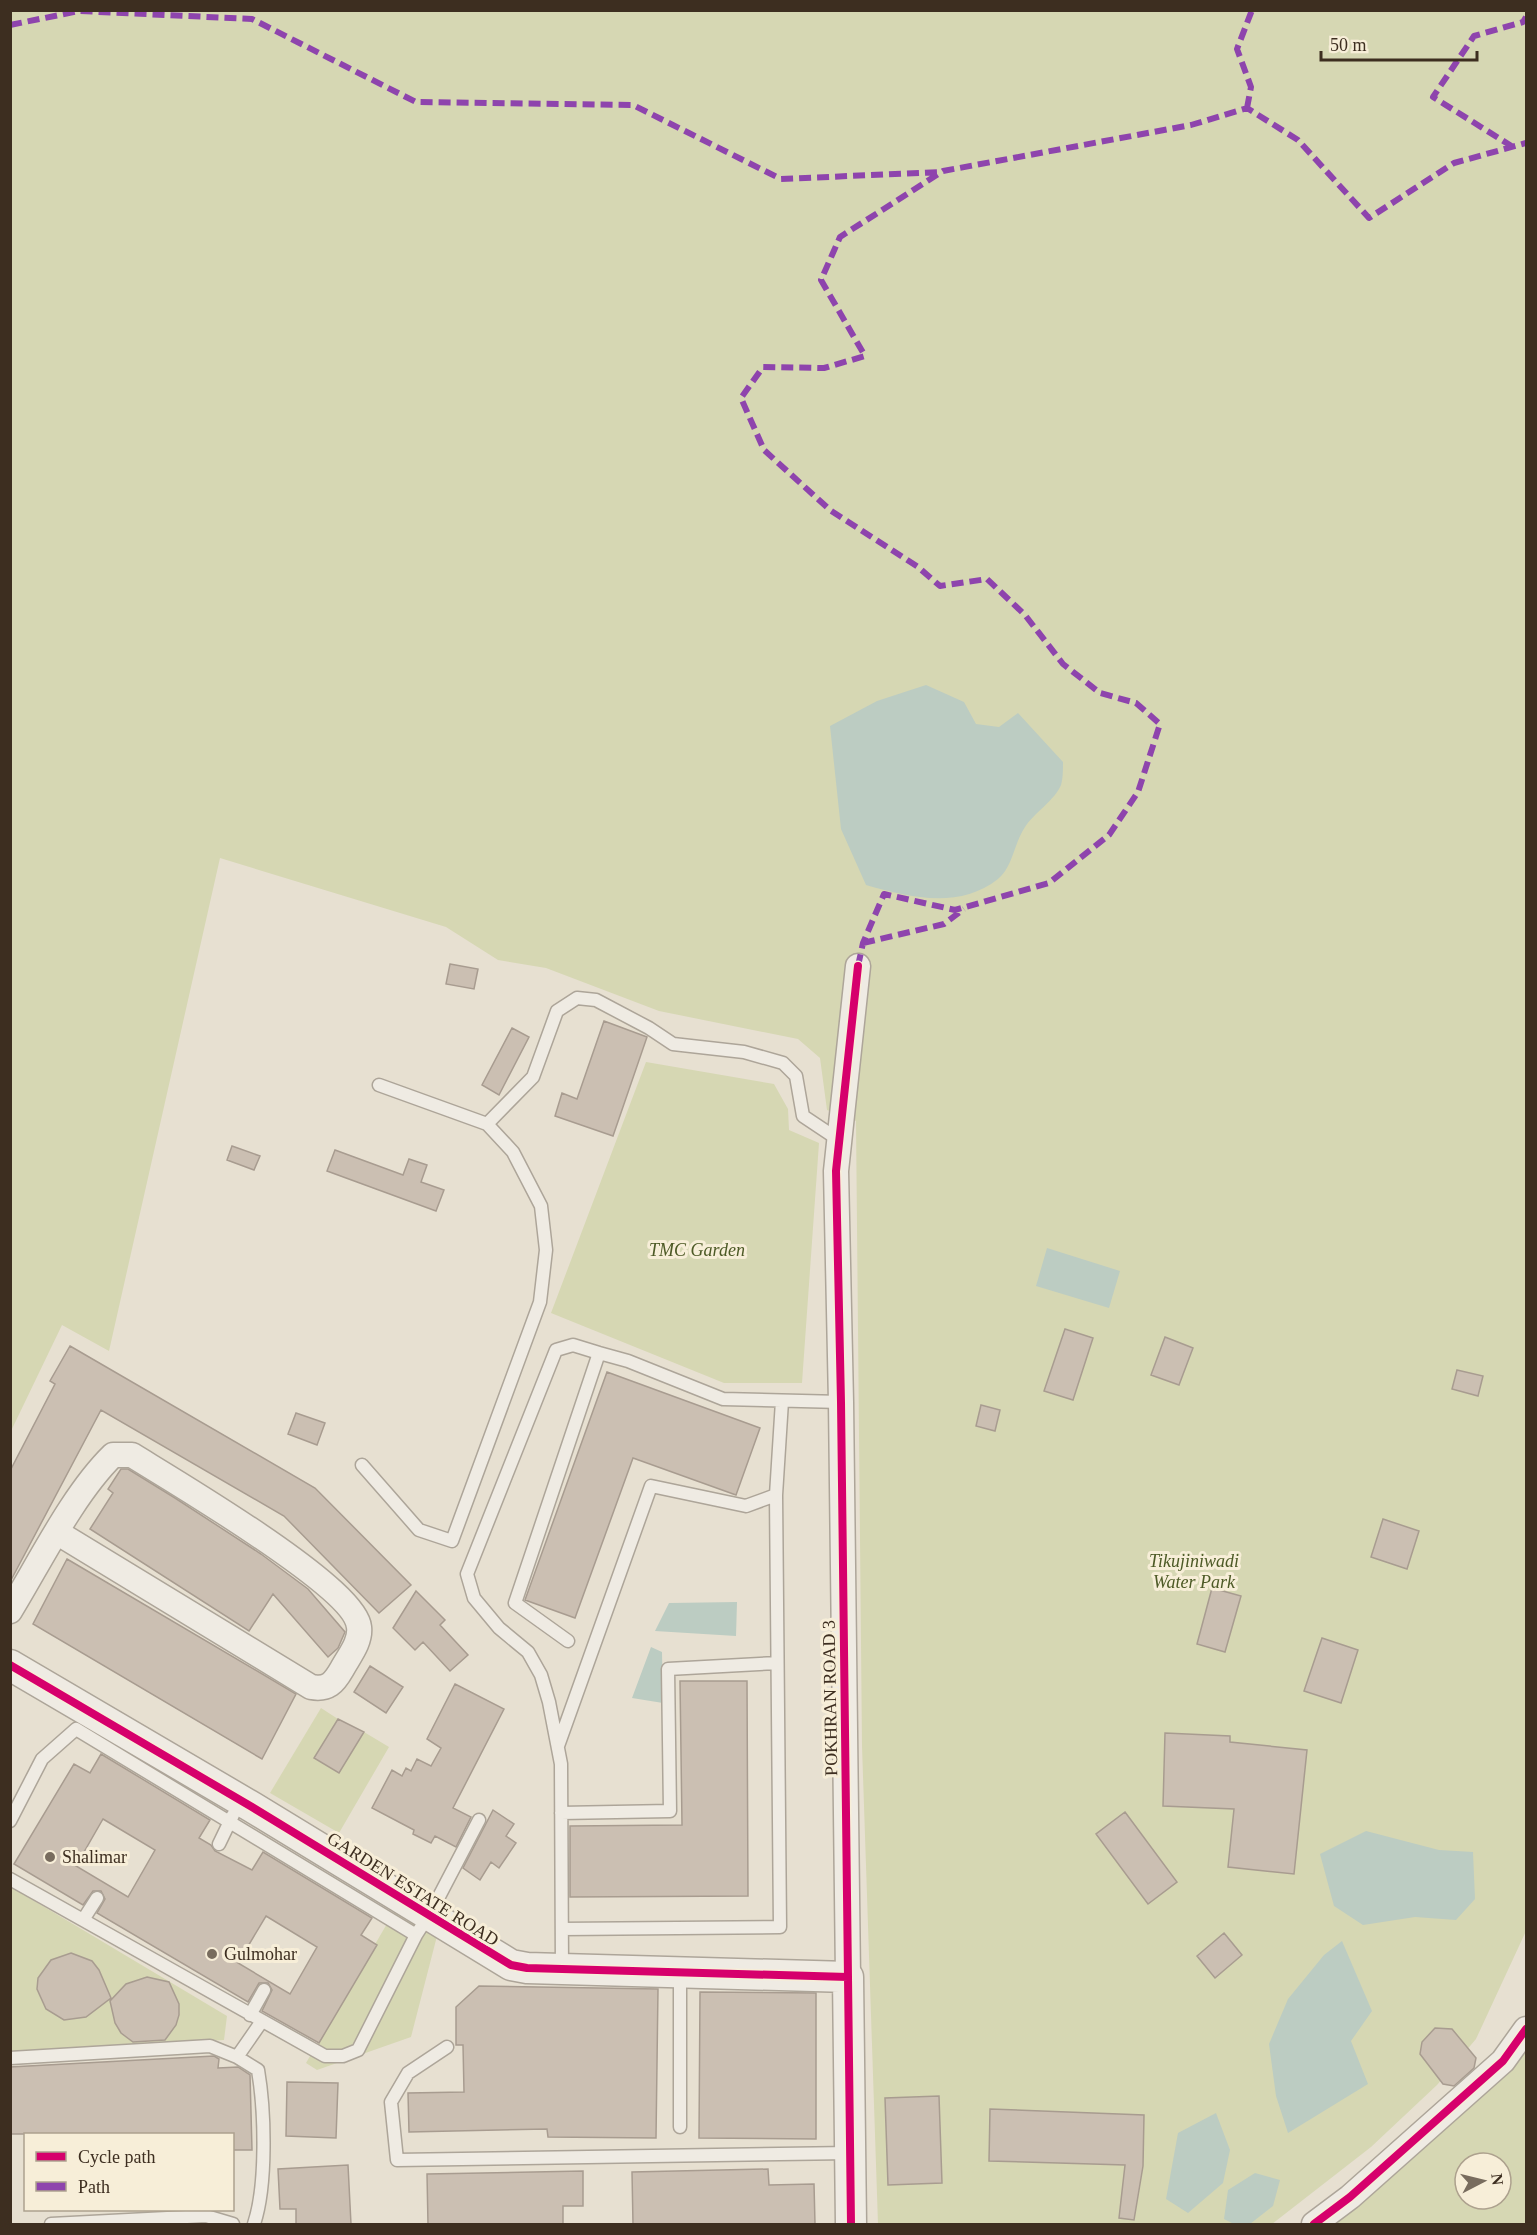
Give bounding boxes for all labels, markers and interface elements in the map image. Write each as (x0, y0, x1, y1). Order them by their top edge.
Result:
scale bar (1321, 24, 1477, 62)
text: 50 m (1330, 35, 1367, 55)
park label: TMC Garden (649, 1240, 745, 1260)
park label: Tikujiniwadi Water Park (1149, 1551, 1239, 1592)
street label: POKHRAN ROAD 3 (819, 1620, 841, 1776)
street label: GARDEN ESTATE ROAD (324, 1828, 502, 1950)
place label: Shalimar (62, 1847, 127, 1867)
marker: Shalimar (43, 1850, 57, 1864)
place label: Gulmohar (224, 1944, 297, 1964)
marker: Gulmohar (205, 1947, 219, 1961)
legend (24, 2133, 234, 2211)
text: Cycle path (78, 2147, 155, 2167)
north arrow (1453, 2151, 1513, 2211)
text: N (1488, 2172, 1507, 2186)
text: Path (78, 2177, 110, 2197)

